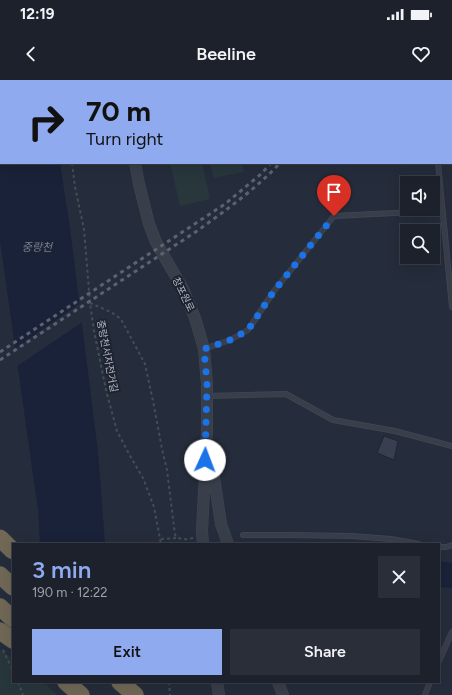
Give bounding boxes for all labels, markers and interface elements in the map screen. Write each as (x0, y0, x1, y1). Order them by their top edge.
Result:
text: 12:19 (20, 5, 55, 23)
icon: back (20, 43, 42, 65)
text: Beeline (196, 43, 256, 65)
icon: heart (410, 43, 432, 65)
text: 70 m (86, 94, 151, 128)
icon: right (20, 96, 72, 148)
text: Turn right (86, 128, 163, 150)
pin (317, 175, 351, 216)
map controls (400, 176, 440, 264)
button: sound (400, 176, 440, 216)
icon: arrive (323, 181, 345, 203)
button: search (400, 224, 440, 264)
water label: 중랑천 (22, 241, 54, 254)
street label: 창포원로 (170, 275, 197, 314)
street label: 중랑천서자전거길 (94, 319, 121, 393)
position arrow (184, 439, 226, 481)
text: 3 min (32, 555, 91, 584)
button: close (378, 556, 420, 598)
text: 190 m · 12:22 (32, 585, 108, 600)
button: Exit (32, 629, 222, 675)
button: Share (230, 629, 420, 675)

